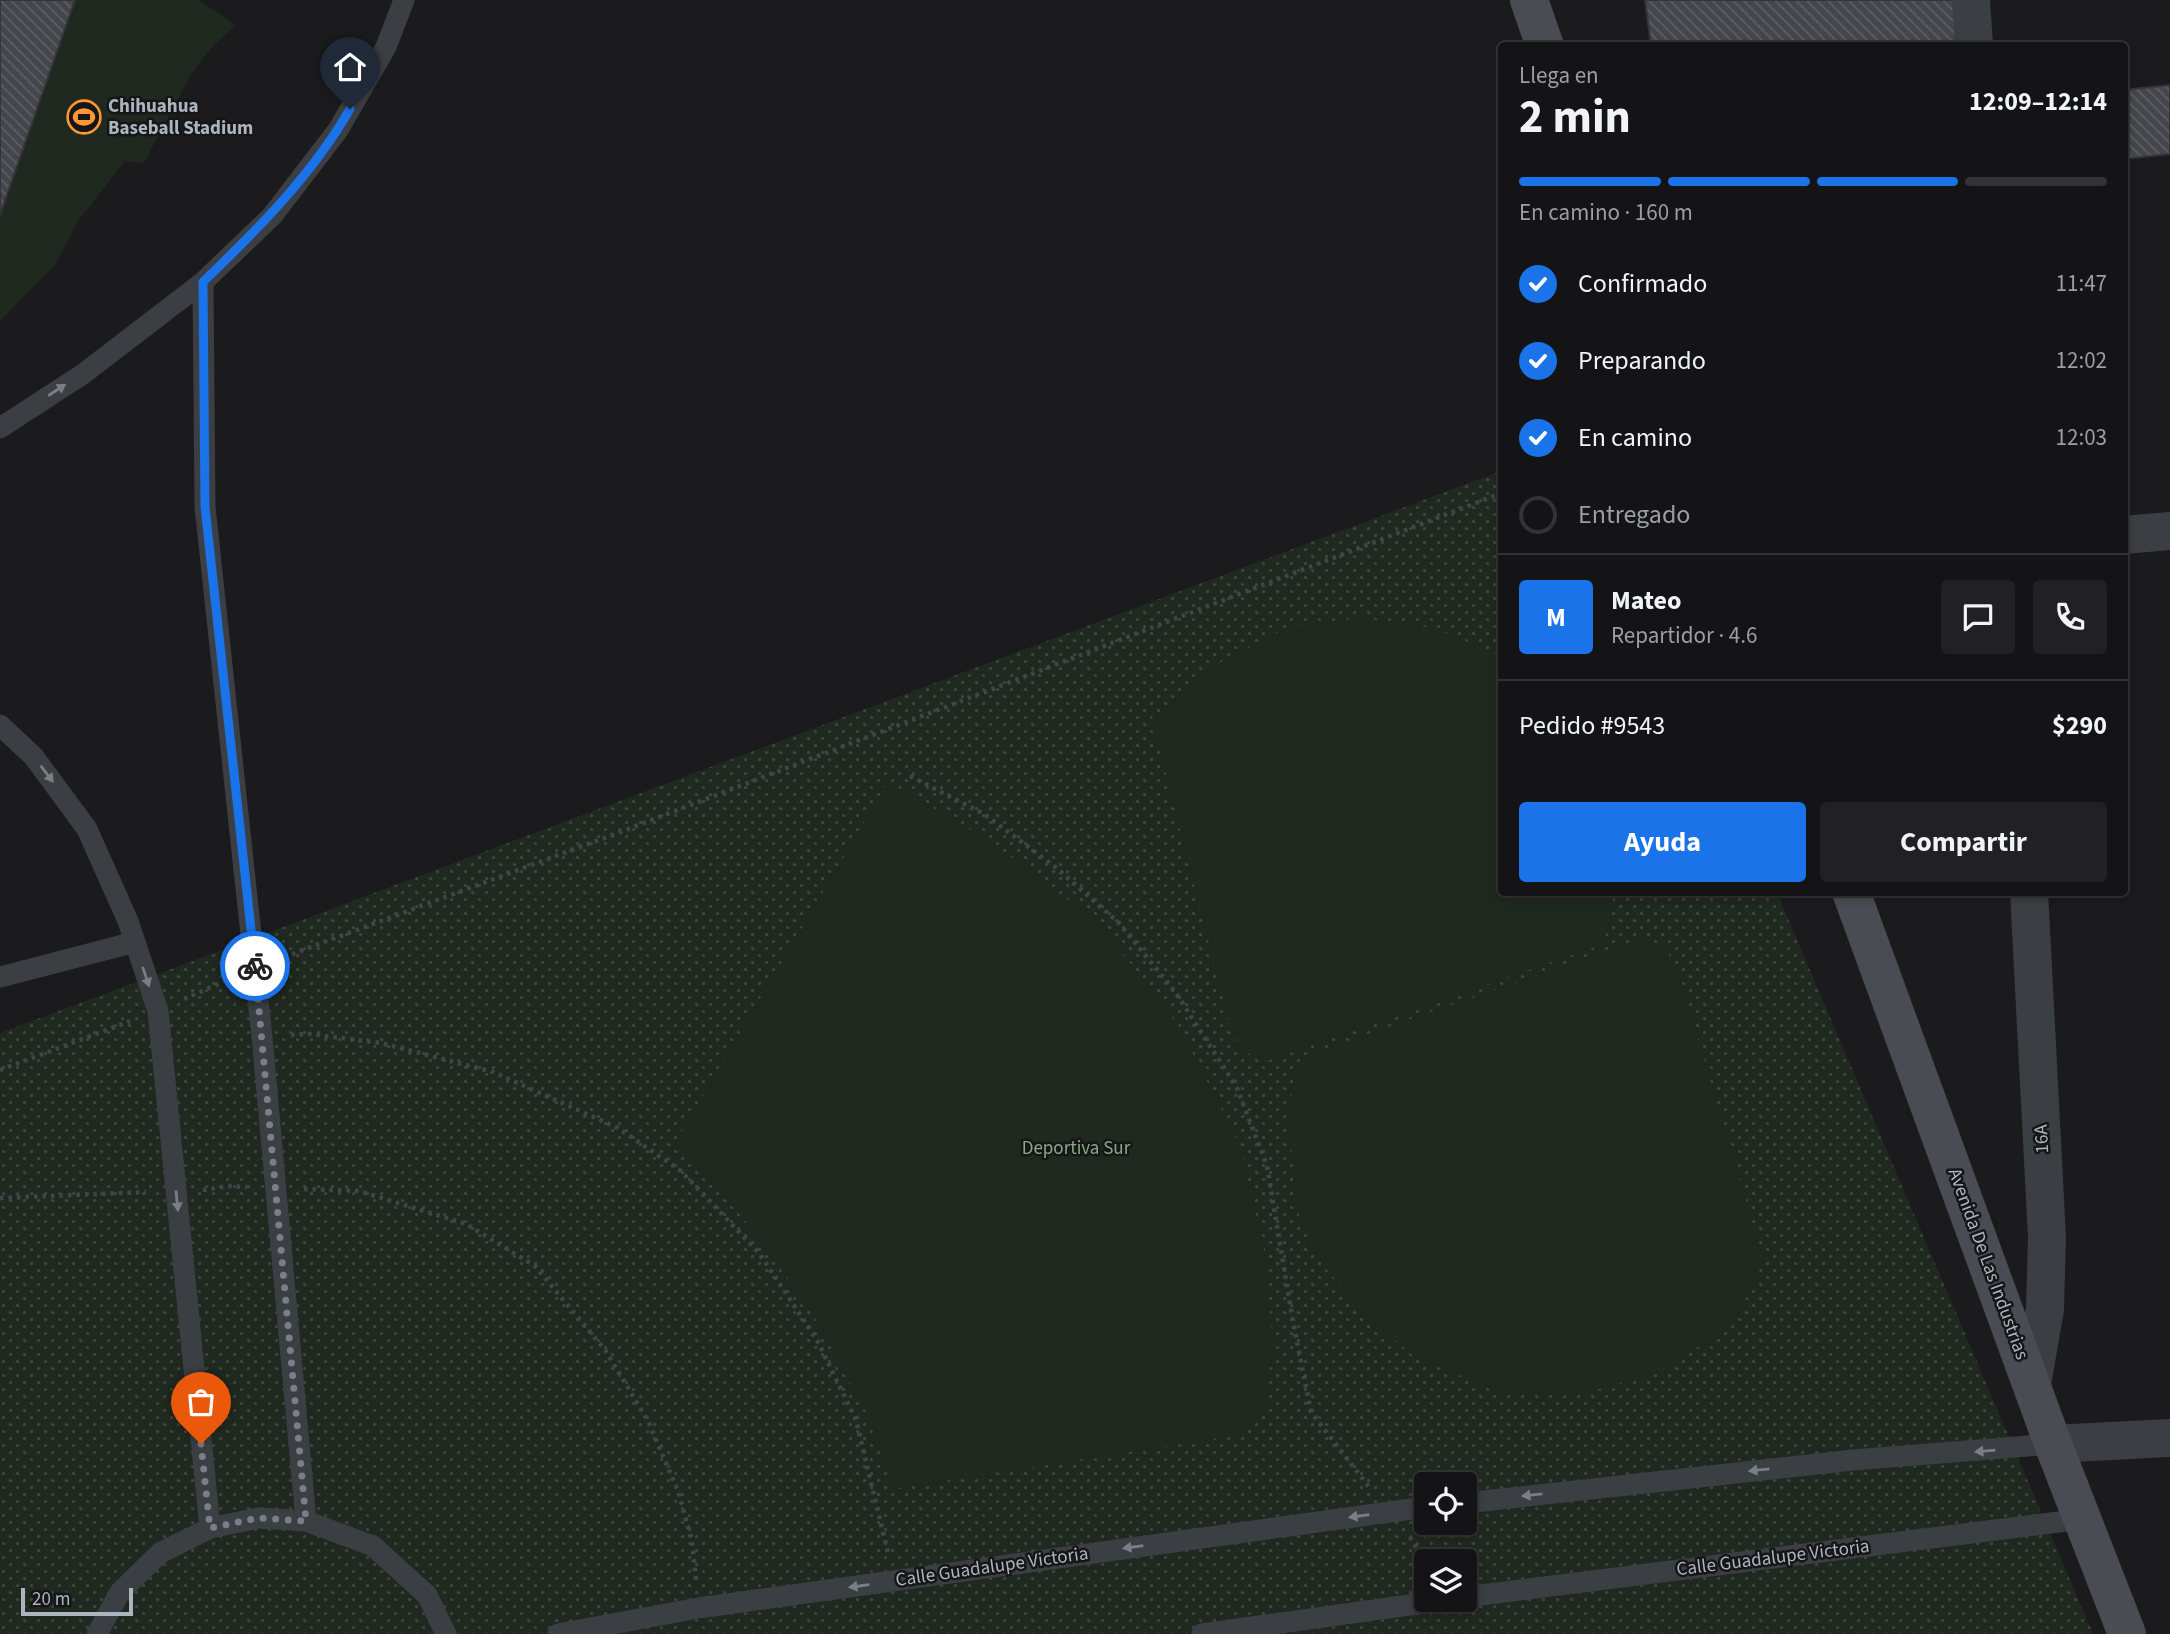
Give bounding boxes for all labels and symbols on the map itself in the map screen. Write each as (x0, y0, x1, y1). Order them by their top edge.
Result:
pin (320, 37, 380, 109)
place label: Chihuahua Baseball Stadium (108, 93, 253, 142)
sports icon: Chihuahua Baseball Stadium (65, 98, 103, 136)
one-way arrow (48, 384, 67, 397)
one-way arrow (40, 765, 54, 783)
courier (220, 931, 290, 1001)
one-way arrow (141, 966, 152, 987)
street label: 16A (2028, 1123, 2056, 1154)
park label: Deportiva Sur (1022, 1135, 1131, 1162)
street label: Avenida De Las Industrias (1941, 1164, 2035, 1364)
one-way arrow (172, 1190, 183, 1212)
pin (171, 1372, 231, 1444)
one-way arrow (1974, 1445, 1996, 1456)
one-way arrow (1747, 1465, 1769, 1476)
one-way arrow (1521, 1490, 1543, 1501)
one-way arrow (1347, 1510, 1369, 1521)
street label: Calle Guadalupe Victoria (1675, 1533, 1871, 1583)
street label: Calle Guadalupe Victoria (894, 1540, 1090, 1594)
one-way arrow (1122, 1542, 1144, 1553)
one-way arrow (848, 1580, 870, 1591)
scale bar (21, 1585, 133, 1617)

